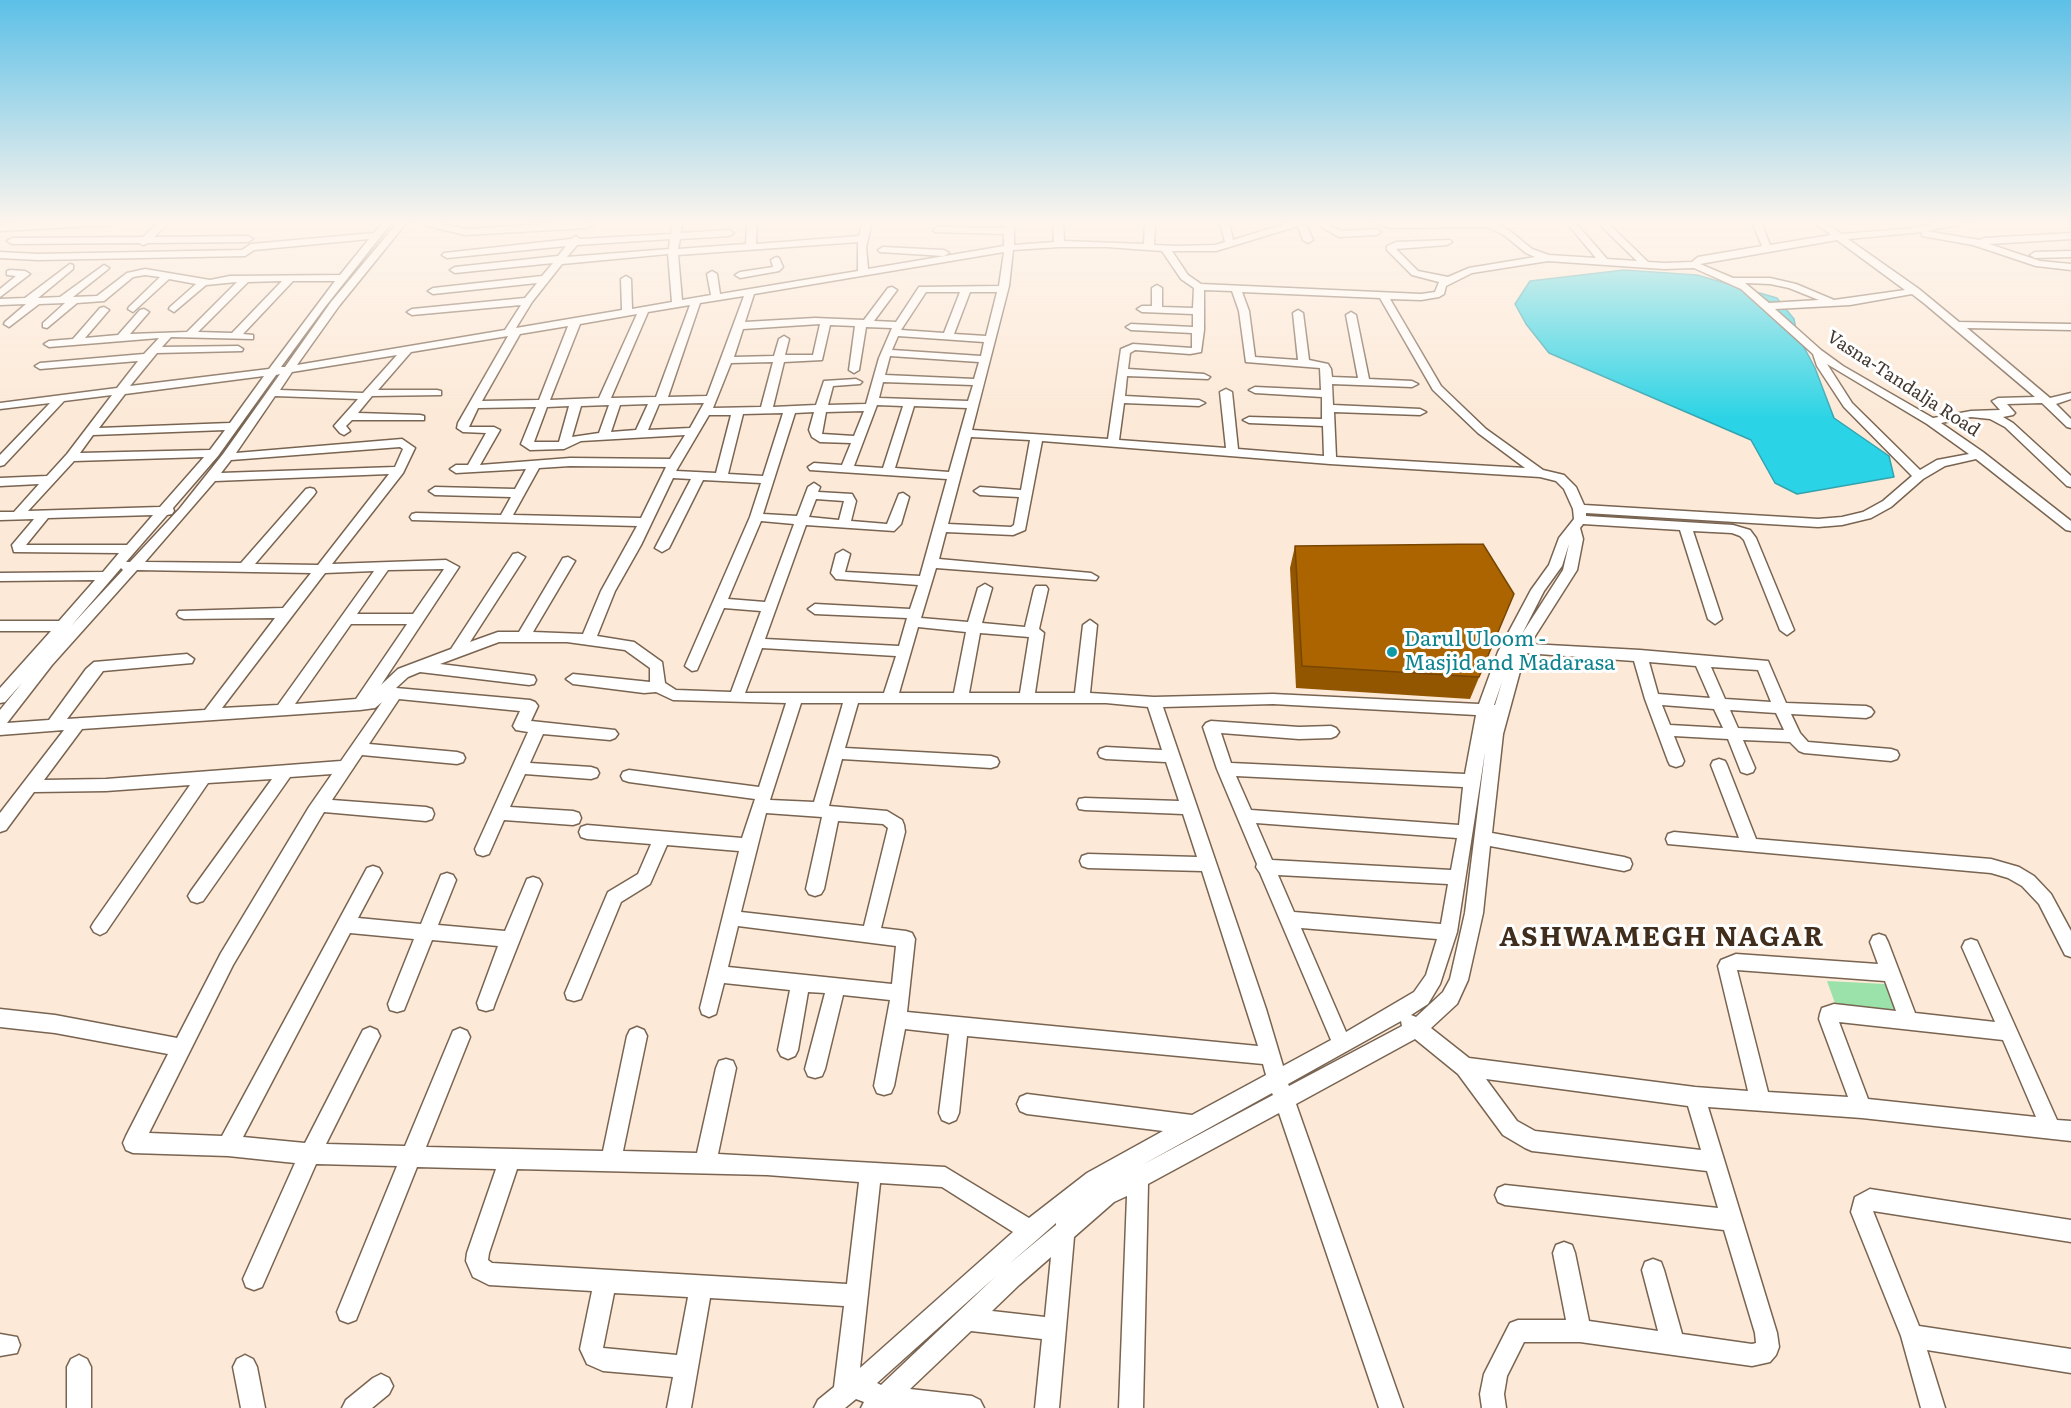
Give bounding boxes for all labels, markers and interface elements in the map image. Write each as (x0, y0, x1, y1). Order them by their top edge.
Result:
street label: Vasna-Tandalja Road (1822, 326, 1984, 442)
place label: Darul Uloom - Masjid and Madarasa (1404, 627, 1615, 677)
marker: Darul Uloom - Masjid and Madarasa (1385, 645, 1399, 659)
district label: ASHWAMEGH NAGAR (1499, 922, 1825, 954)

